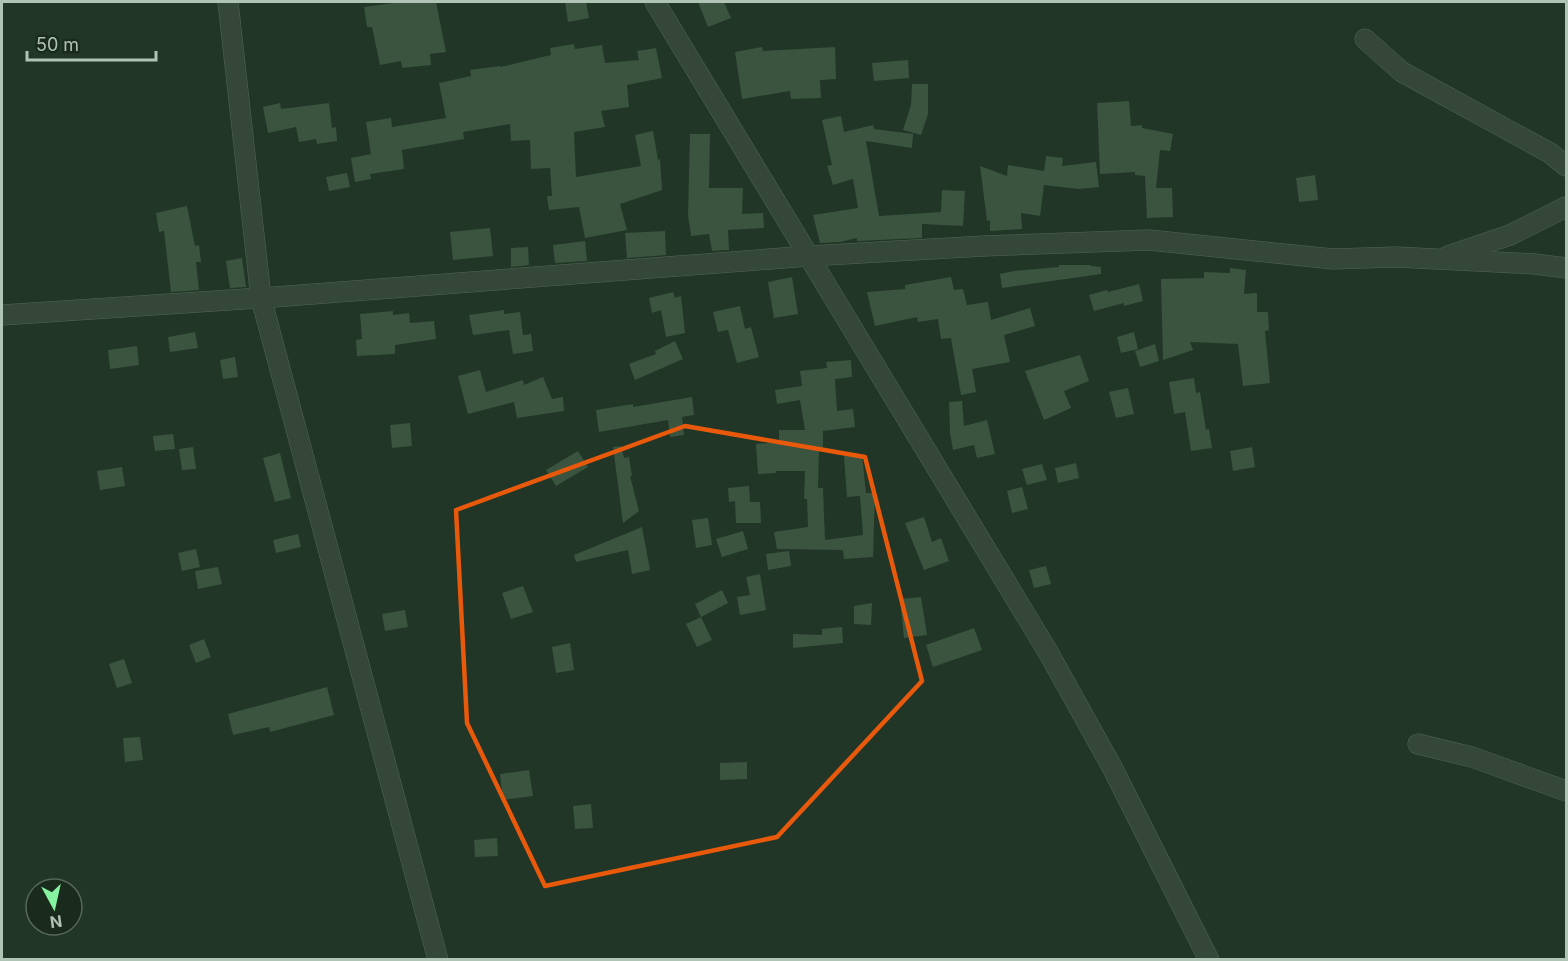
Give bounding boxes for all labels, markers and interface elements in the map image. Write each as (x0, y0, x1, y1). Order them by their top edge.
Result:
scale bar (27, 24, 156, 62)
text: 50 m (36, 34, 79, 55)
north arrow (24, 877, 84, 937)
text: N (49, 911, 64, 933)

